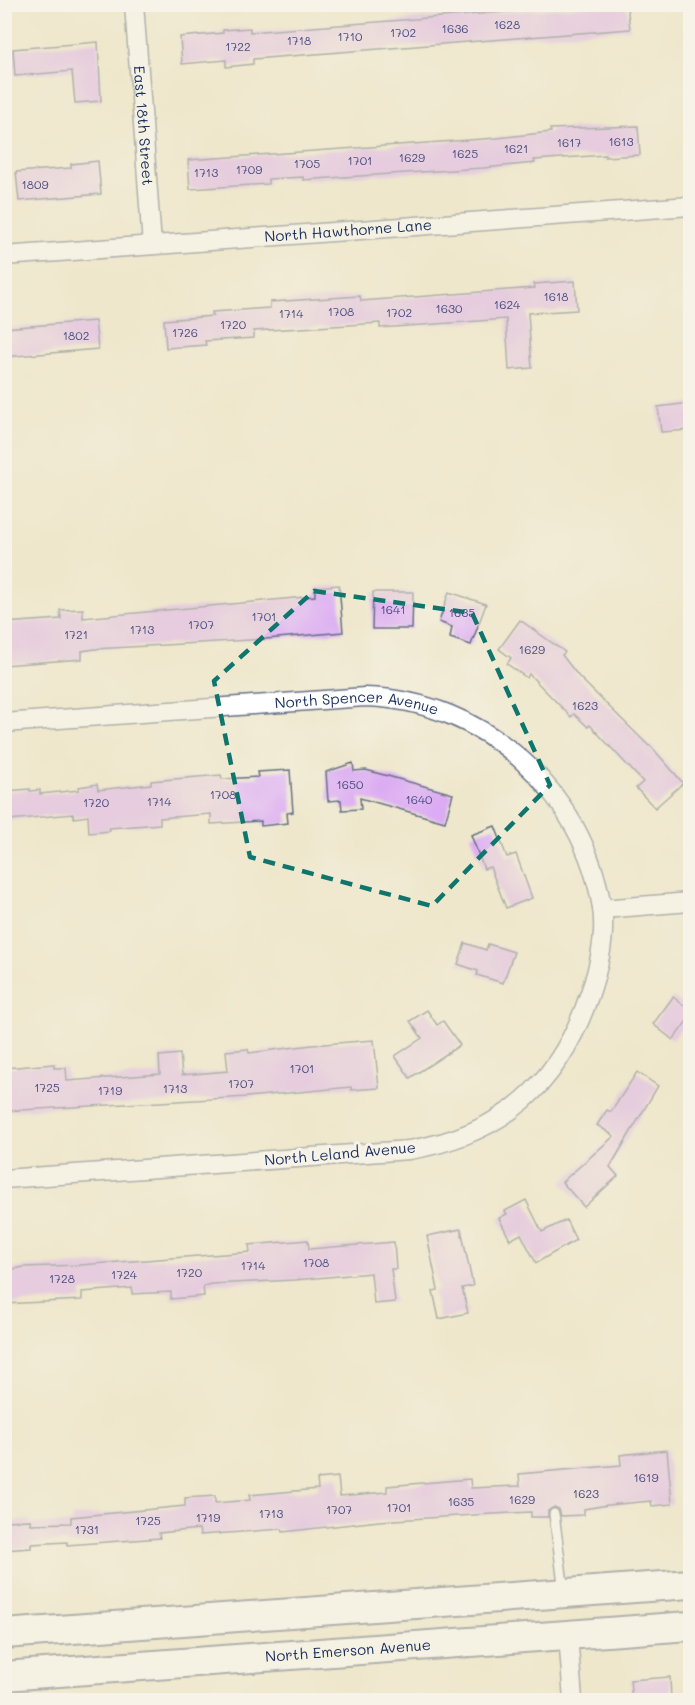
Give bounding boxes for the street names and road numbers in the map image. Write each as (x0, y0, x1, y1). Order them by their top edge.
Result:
street label: East 18th Street (130, 65, 159, 186)
street label: North Hawthorne Lane (264, 214, 432, 246)
street label: North Spencer Avenue (274, 686, 442, 719)
street label: North Leland Avenue (263, 1136, 417, 1170)
street label: North Emerson Avenue (264, 1634, 432, 1666)

